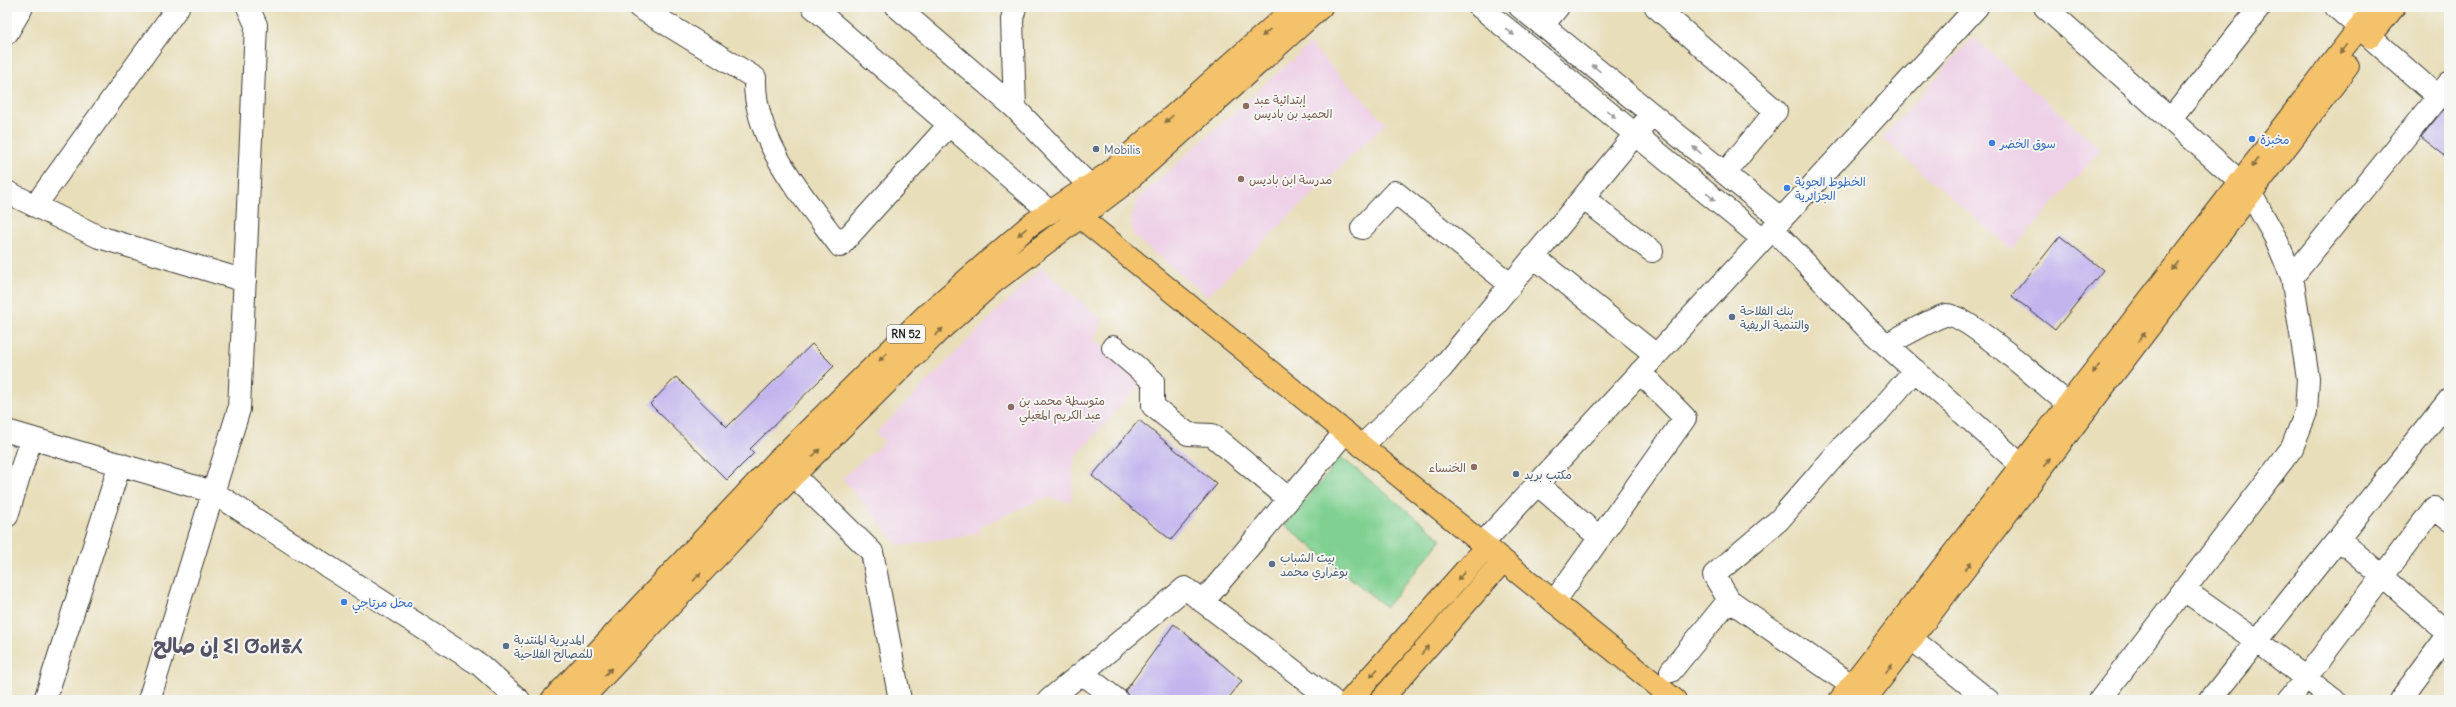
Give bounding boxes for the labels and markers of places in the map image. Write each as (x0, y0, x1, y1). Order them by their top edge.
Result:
place label: إبتدائية عبد الحميد بن باديس (1254, 92, 1332, 122)
marker: إبتدائية عبد الحميد بن باديس (1241, 101, 1251, 111)
place label: مخبزة (2260, 132, 2290, 148)
marker: مخبزة (2247, 134, 2257, 144)
place label: سوق الخضر (1999, 136, 2056, 151)
marker: سوق الخضر (1987, 138, 1997, 148)
place label: Mobilis (1104, 142, 1141, 157)
marker: Mobilis (1091, 144, 1101, 154)
place label: مدرسة ابن باديس (1249, 172, 1332, 188)
marker: مدرسة ابن باديس (1236, 174, 1246, 184)
place label: الخطوط الجوية الجزائرية (1795, 174, 1866, 204)
marker: الخطوط الجوية الجزائرية (1782, 183, 1792, 193)
place label: بنك الفلاحة والتنمية الريفية (1740, 303, 1810, 333)
marker: بنك الفلاحة والتنمية الريفية (1727, 312, 1737, 322)
place label: متوسطة محمد بن عبد الكريم المغيلي (1019, 393, 1105, 426)
marker: متوسطة محمد بن عبد الكريم المغيلي (1006, 402, 1016, 412)
place label: الخنساء (1429, 460, 1466, 475)
marker: الخنساء (1469, 462, 1479, 472)
place label: مكتب بريد (1524, 467, 1572, 483)
marker: مكتب بريد (1511, 469, 1521, 479)
place label: بيت الشباب بوغراري محمد (1280, 550, 1348, 581)
marker: بيت الشباب بوغراري محمد (1267, 559, 1277, 569)
place label: محل مرتاجي (352, 595, 413, 614)
marker: محل مرتاجي (339, 597, 349, 607)
place label: المديرية المنتدبة للمصالح الفلاحية (514, 632, 593, 663)
marker: المديرية المنتدبة للمصالح الفلاحية (501, 641, 511, 651)

